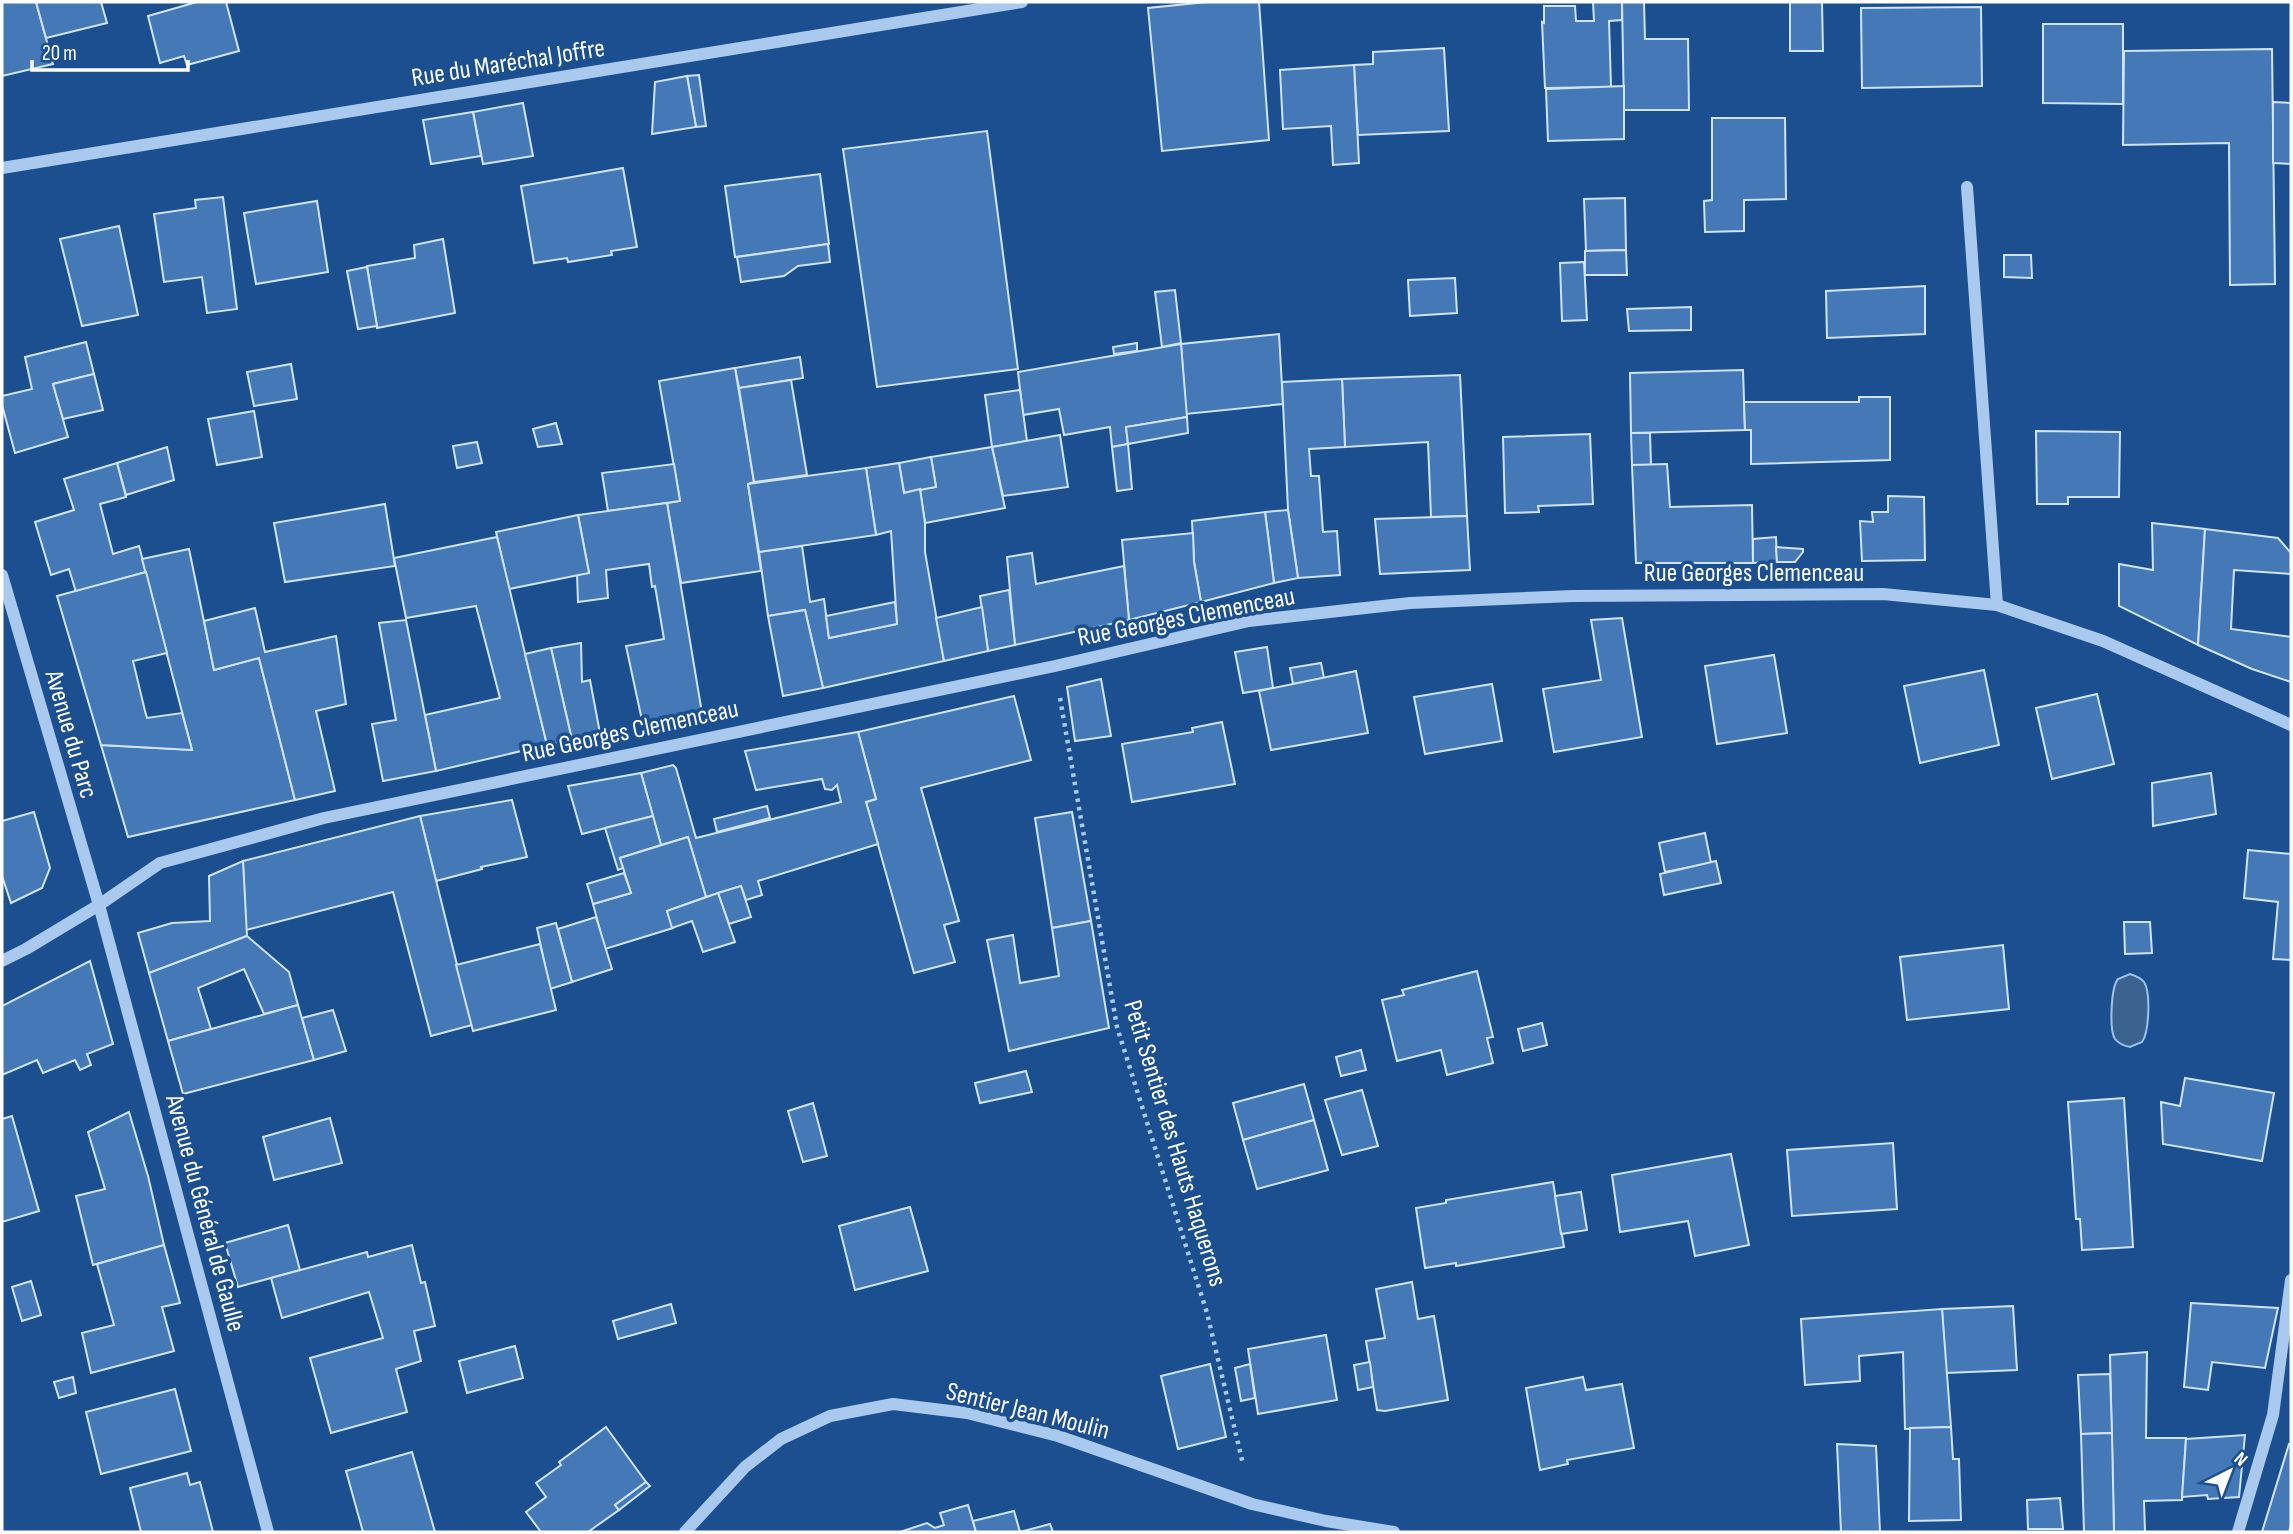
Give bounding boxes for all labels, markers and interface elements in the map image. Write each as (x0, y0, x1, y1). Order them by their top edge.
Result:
scale bar (32, 28, 187, 72)
street label: Rue du Maréchal Joffre (409, 33, 607, 94)
text: 20 m (42, 41, 77, 66)
street label: Rue Georges Clemenceau (1644, 558, 1864, 589)
street label: Rue Georges Clemenceau (1075, 581, 1297, 654)
street label: Avenue du Parc (37, 666, 104, 802)
street label: Rue Georges Clemenceau (519, 693, 741, 770)
street label: Petit Sentier des Hauts Haquerons (1116, 997, 1233, 1290)
street label: Avenue du Général de Gaulle (158, 1091, 251, 1335)
street label: Sentier Jean Moulin (943, 1376, 1113, 1447)
north arrow (2195, 1436, 2265, 1506)
text: N (2229, 1448, 2252, 1471)

